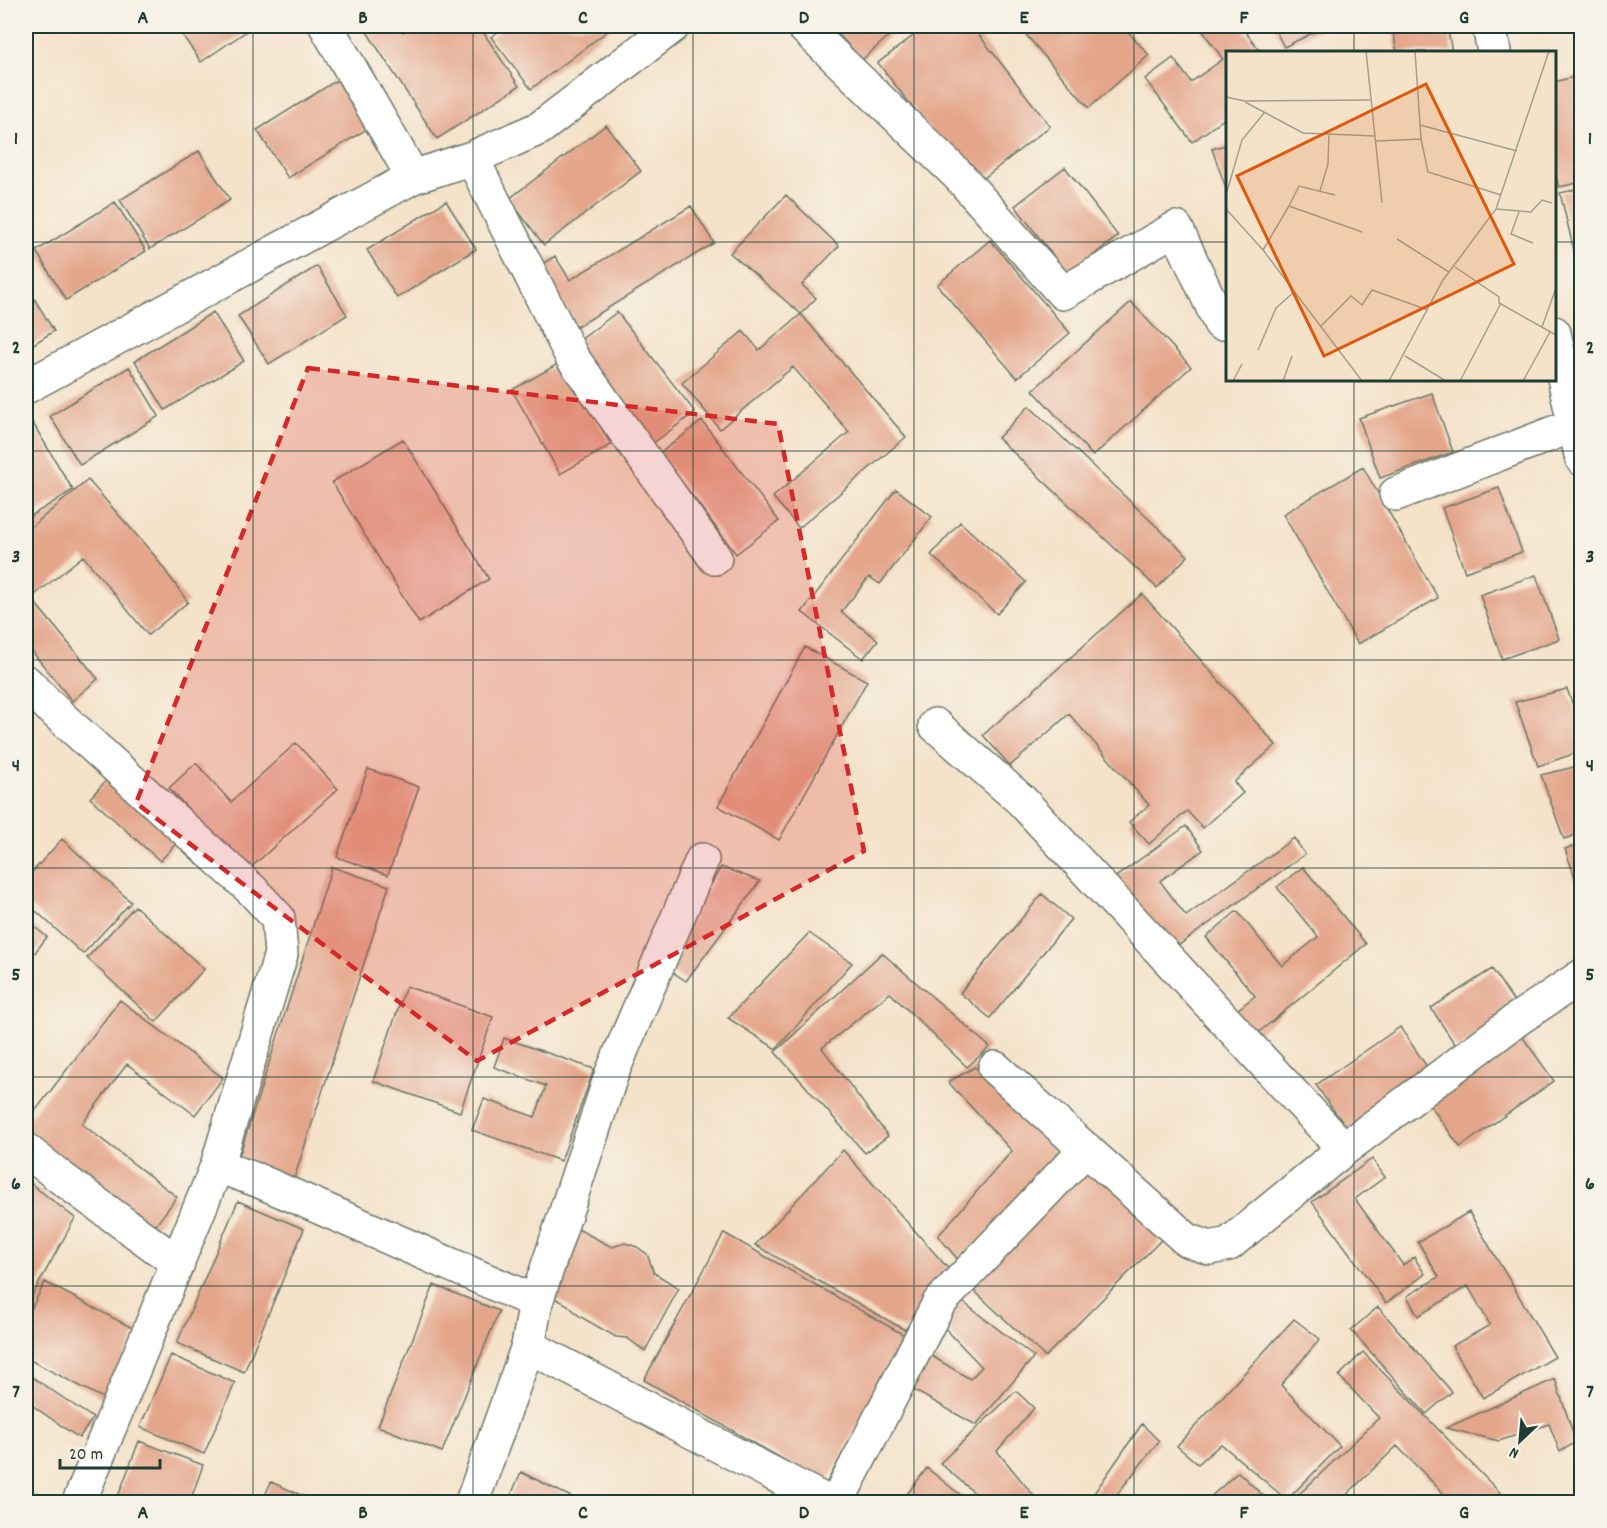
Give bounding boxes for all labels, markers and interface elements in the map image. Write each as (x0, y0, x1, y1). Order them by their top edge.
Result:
text: A (138, 5, 149, 33)
text: B (358, 5, 368, 33)
text: C (578, 5, 588, 33)
text: D (799, 5, 810, 33)
text: E (1019, 5, 1029, 33)
text: F (1240, 5, 1250, 33)
text: G (1459, 5, 1469, 33)
inset map (1226, 51, 1556, 381)
text: 1 (14, 126, 18, 154)
text: 1 (1588, 126, 1592, 154)
text: 2 (12, 335, 20, 363)
text: 2 (1586, 335, 1594, 363)
text: 3 (12, 544, 20, 572)
text: 3 (1586, 544, 1594, 572)
text: 4 (12, 753, 20, 781)
text: 4 (1586, 753, 1594, 781)
text: 5 (11, 962, 21, 990)
text: 5 (1585, 962, 1595, 990)
text: 6 (11, 1171, 21, 1199)
text: 6 (1585, 1171, 1595, 1199)
text: 7 (12, 1379, 20, 1407)
text: 7 (1586, 1379, 1594, 1407)
north arrow (1490, 1411, 1550, 1471)
scale bar (60, 1432, 160, 1470)
text: N (1506, 1440, 1523, 1464)
text: 20 m (69, 1443, 103, 1468)
text: A (138, 1500, 149, 1528)
text: B (358, 1500, 368, 1528)
text: C (578, 1500, 588, 1528)
text: D (799, 1500, 810, 1528)
text: E (1019, 1500, 1029, 1528)
text: F (1240, 1500, 1250, 1528)
text: G (1459, 1500, 1469, 1528)

